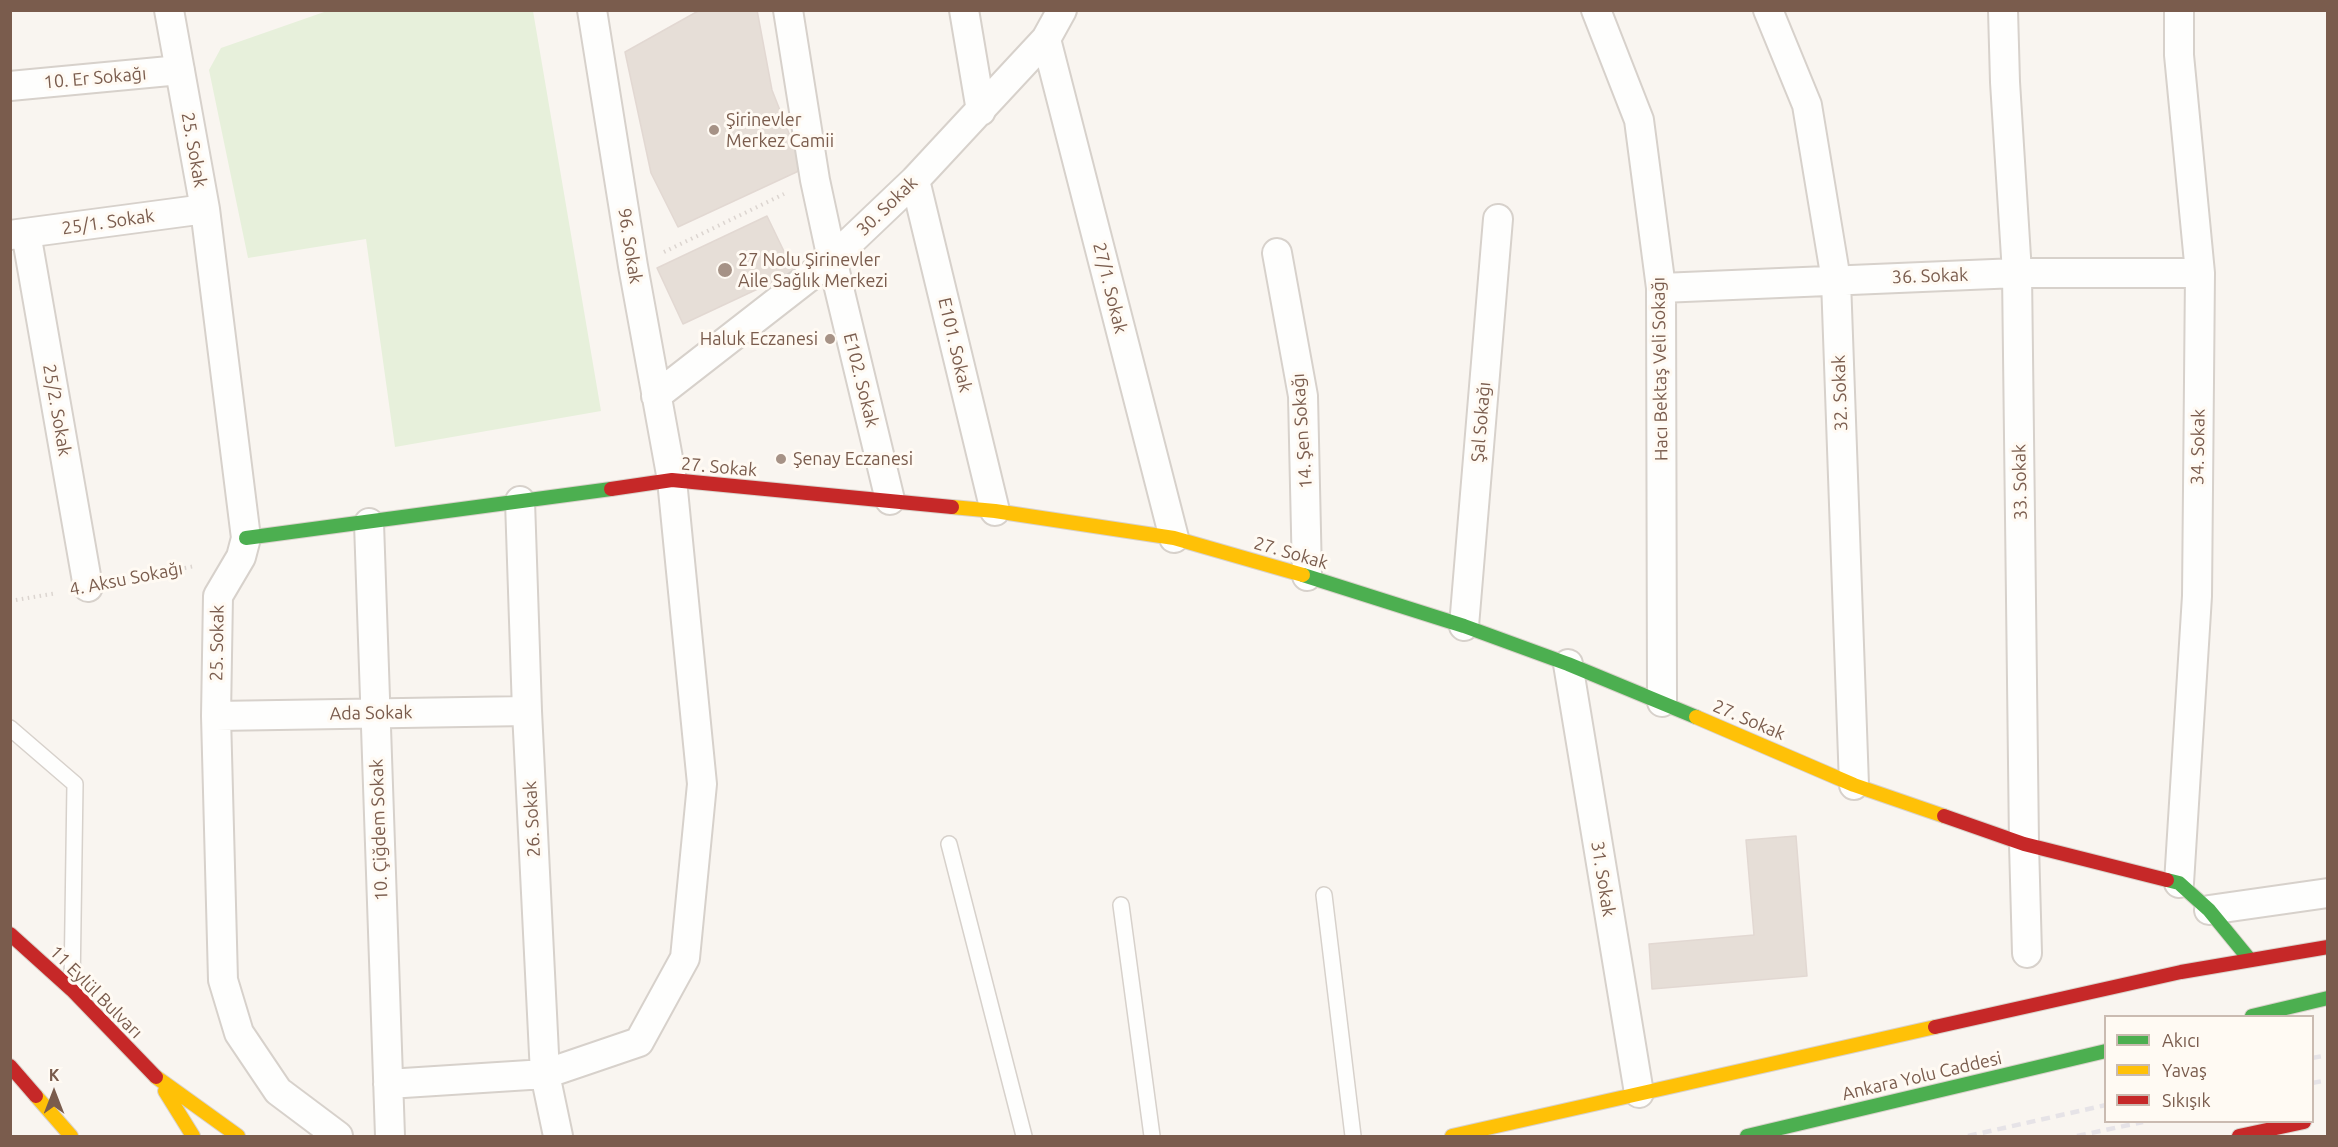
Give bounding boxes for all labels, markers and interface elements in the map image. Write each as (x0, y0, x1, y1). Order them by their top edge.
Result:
street label: 10. Er Sokağı (43, 63, 147, 93)
place label: Şirinevler Merkez Camii (726, 109, 834, 152)
street label: 25. Sokak (177, 111, 211, 189)
marker: Şirinevler Merkez Camii (707, 123, 721, 137)
street label: 30. Sokak (852, 172, 922, 240)
street label: 25/1. Sokak (60, 205, 156, 239)
street label: 96. Sokak (613, 207, 647, 285)
street label: 27/1. Sokak (1088, 240, 1132, 336)
place label: 27 Nolu Şirinevler Aile Sağlık Merkezi (738, 249, 888, 292)
marker: 27 Nolu Şirinevler Aile Sağlık Merkezi (716, 261, 734, 279)
street label: 36. Sokak (1892, 264, 1968, 288)
street label: Hacı Bektaş Veli Sokağı (1648, 277, 1672, 461)
street label: E101. Sokak (934, 296, 976, 394)
place label: Haluk Eczanesi (700, 328, 818, 350)
street label: E102. Sokak (839, 331, 883, 429)
marker: Haluk Eczanesi (823, 332, 837, 346)
street label: 32. Sokak (1828, 355, 1852, 431)
street label: 25/2. Sokak (38, 362, 76, 458)
street label: 14. Şen Sokağı (1287, 373, 1317, 489)
street label: Şal Sokağı (1467, 381, 1495, 463)
street label: 34. Sokak (2187, 409, 2209, 485)
street label: 33. Sokak (2009, 444, 2031, 520)
place label: Şenay Eczanesi (793, 448, 913, 470)
marker: Şenay Eczanesi (774, 452, 788, 466)
street label: 27. Sokak (680, 453, 758, 481)
street label: 27. Sokak (1251, 532, 1331, 574)
street label: 4. Aksu Sokağı (68, 557, 184, 601)
street label: 25. Sokak (206, 605, 228, 681)
street label: 27. Sokak (1710, 695, 1788, 745)
street label: Ada Sokak (329, 701, 413, 725)
street label: 10. Çiğdem Sokak (366, 759, 392, 901)
street label: 26. Sokak (519, 780, 545, 858)
street label: 31. Sokak (1586, 840, 1620, 918)
street label: 11 Eylül Bulvarı (45, 941, 147, 1043)
legend (2104, 1015, 2314, 1123)
text: Akıcı (2162, 1030, 2200, 1050)
street label: Ankara Yolu Caddesi (1840, 1047, 2004, 1105)
text: Yavaş (2162, 1060, 2207, 1080)
north arrow (24, 1063, 84, 1123)
text: K (49, 1066, 59, 1084)
text: Sıkışık (2162, 1090, 2211, 1110)

